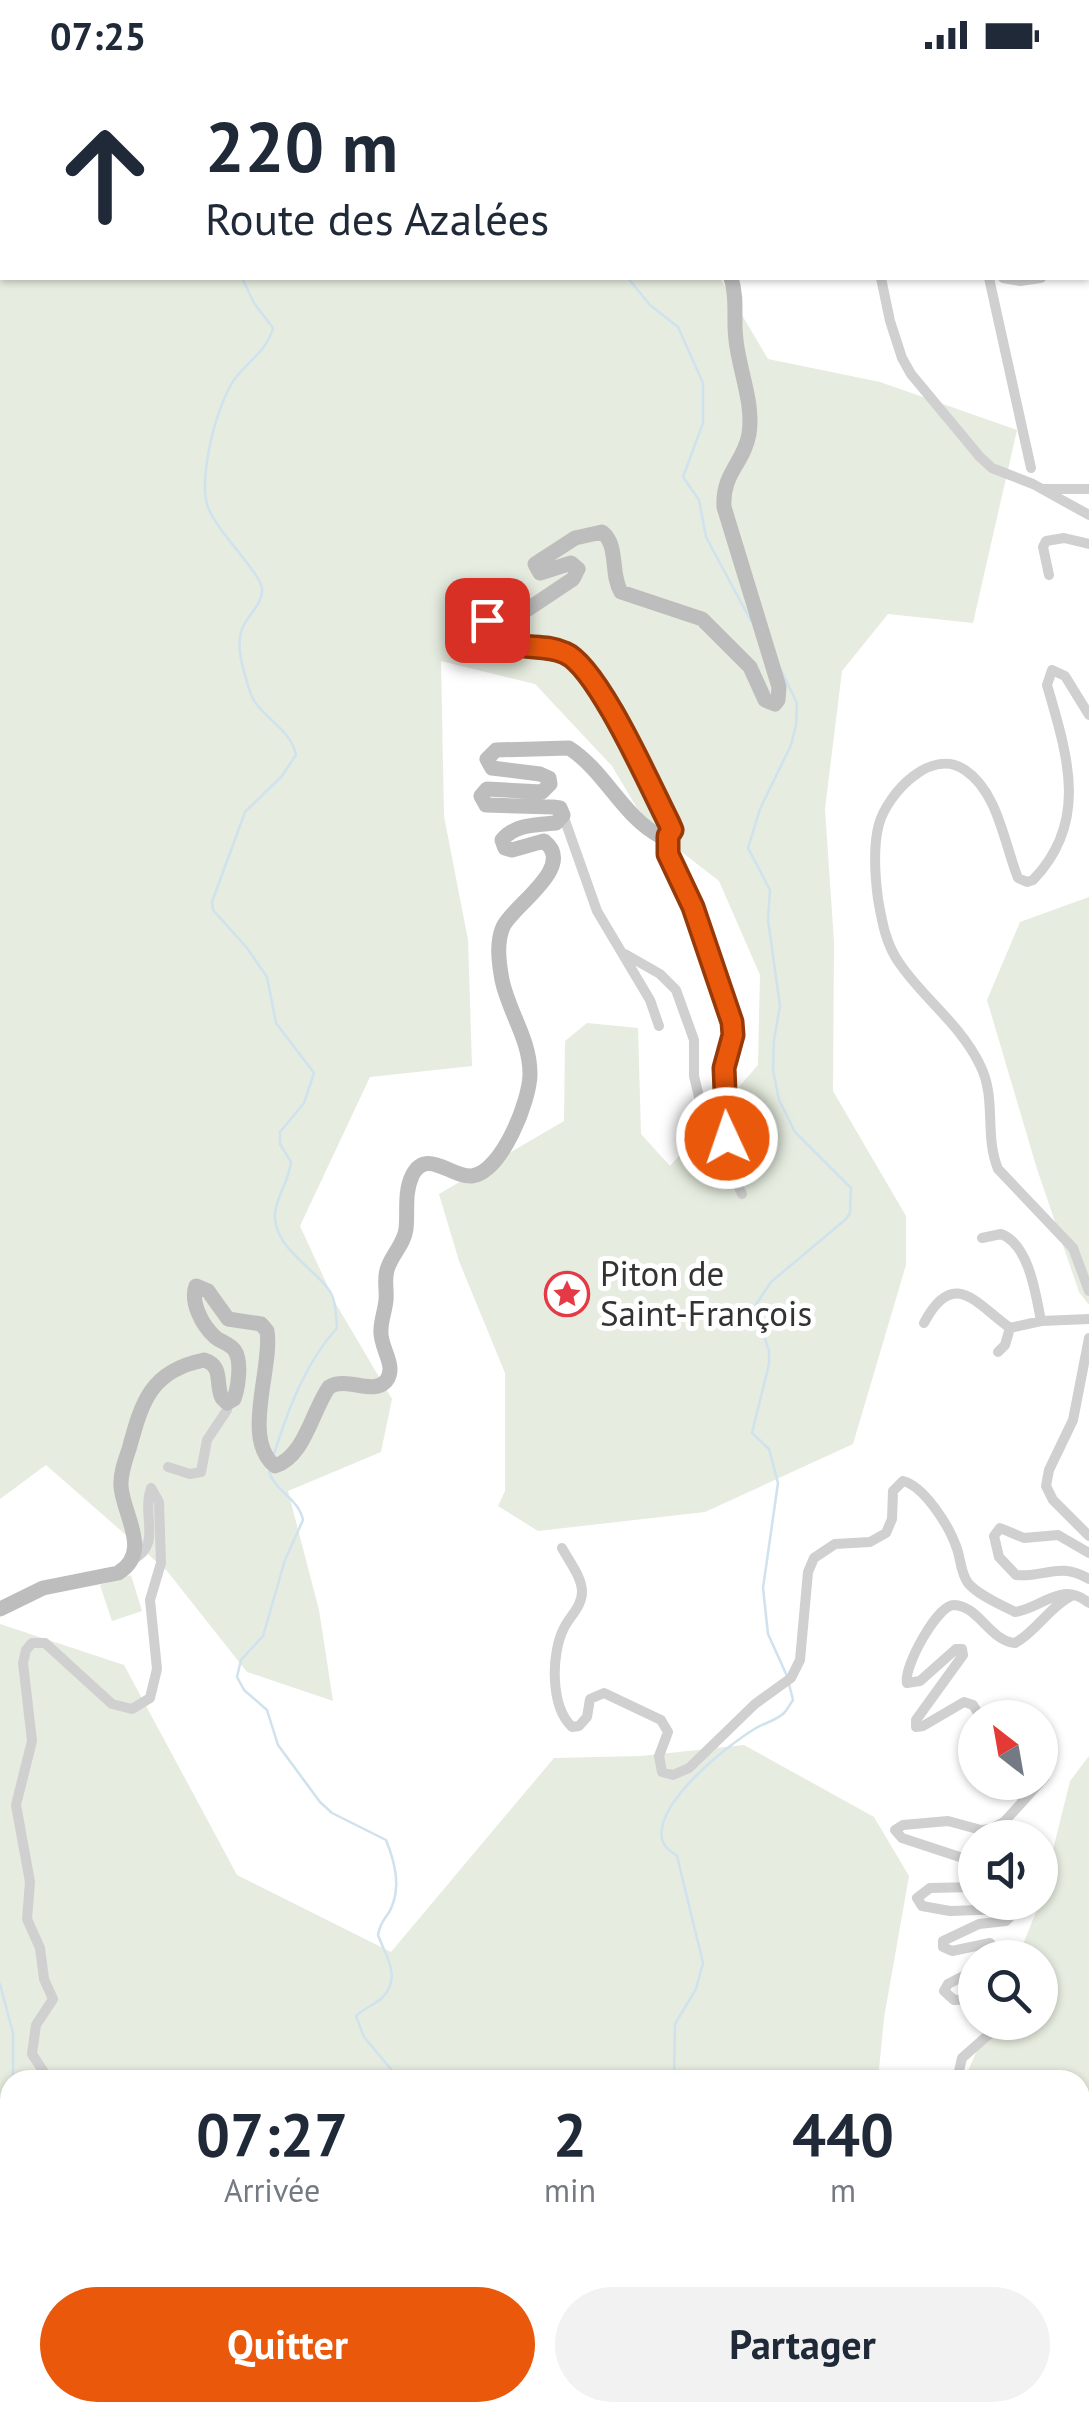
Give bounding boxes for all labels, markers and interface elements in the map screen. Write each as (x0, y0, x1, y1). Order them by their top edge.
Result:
text: 07:25 (50, 11, 146, 60)
text: 220 m (205, 101, 398, 191)
icon: ahead (40, 110, 170, 240)
text: Route des Azalées (205, 189, 549, 247)
pin (445, 578, 530, 663)
icon: arrive (460, 593, 515, 648)
position arrow (675, 1086, 779, 1190)
place label: Piton de Saint-François (600, 1250, 812, 1336)
place icon: Piton de Saint-François (544, 1271, 590, 1317)
north arrow (958, 1700, 1058, 1800)
map controls (958, 1700, 1058, 2040)
button: sound (958, 1820, 1058, 1920)
button: search (958, 1940, 1058, 2040)
text: 07:27 (196, 2095, 348, 2173)
text: 2 (553, 2095, 587, 2173)
text: 440 (792, 2095, 894, 2173)
text: Arrivée (224, 2169, 320, 2211)
text: min (544, 2169, 596, 2211)
text: m (830, 2169, 856, 2211)
button: Quitter (40, 2287, 535, 2402)
button: Partager (555, 2287, 1050, 2402)

